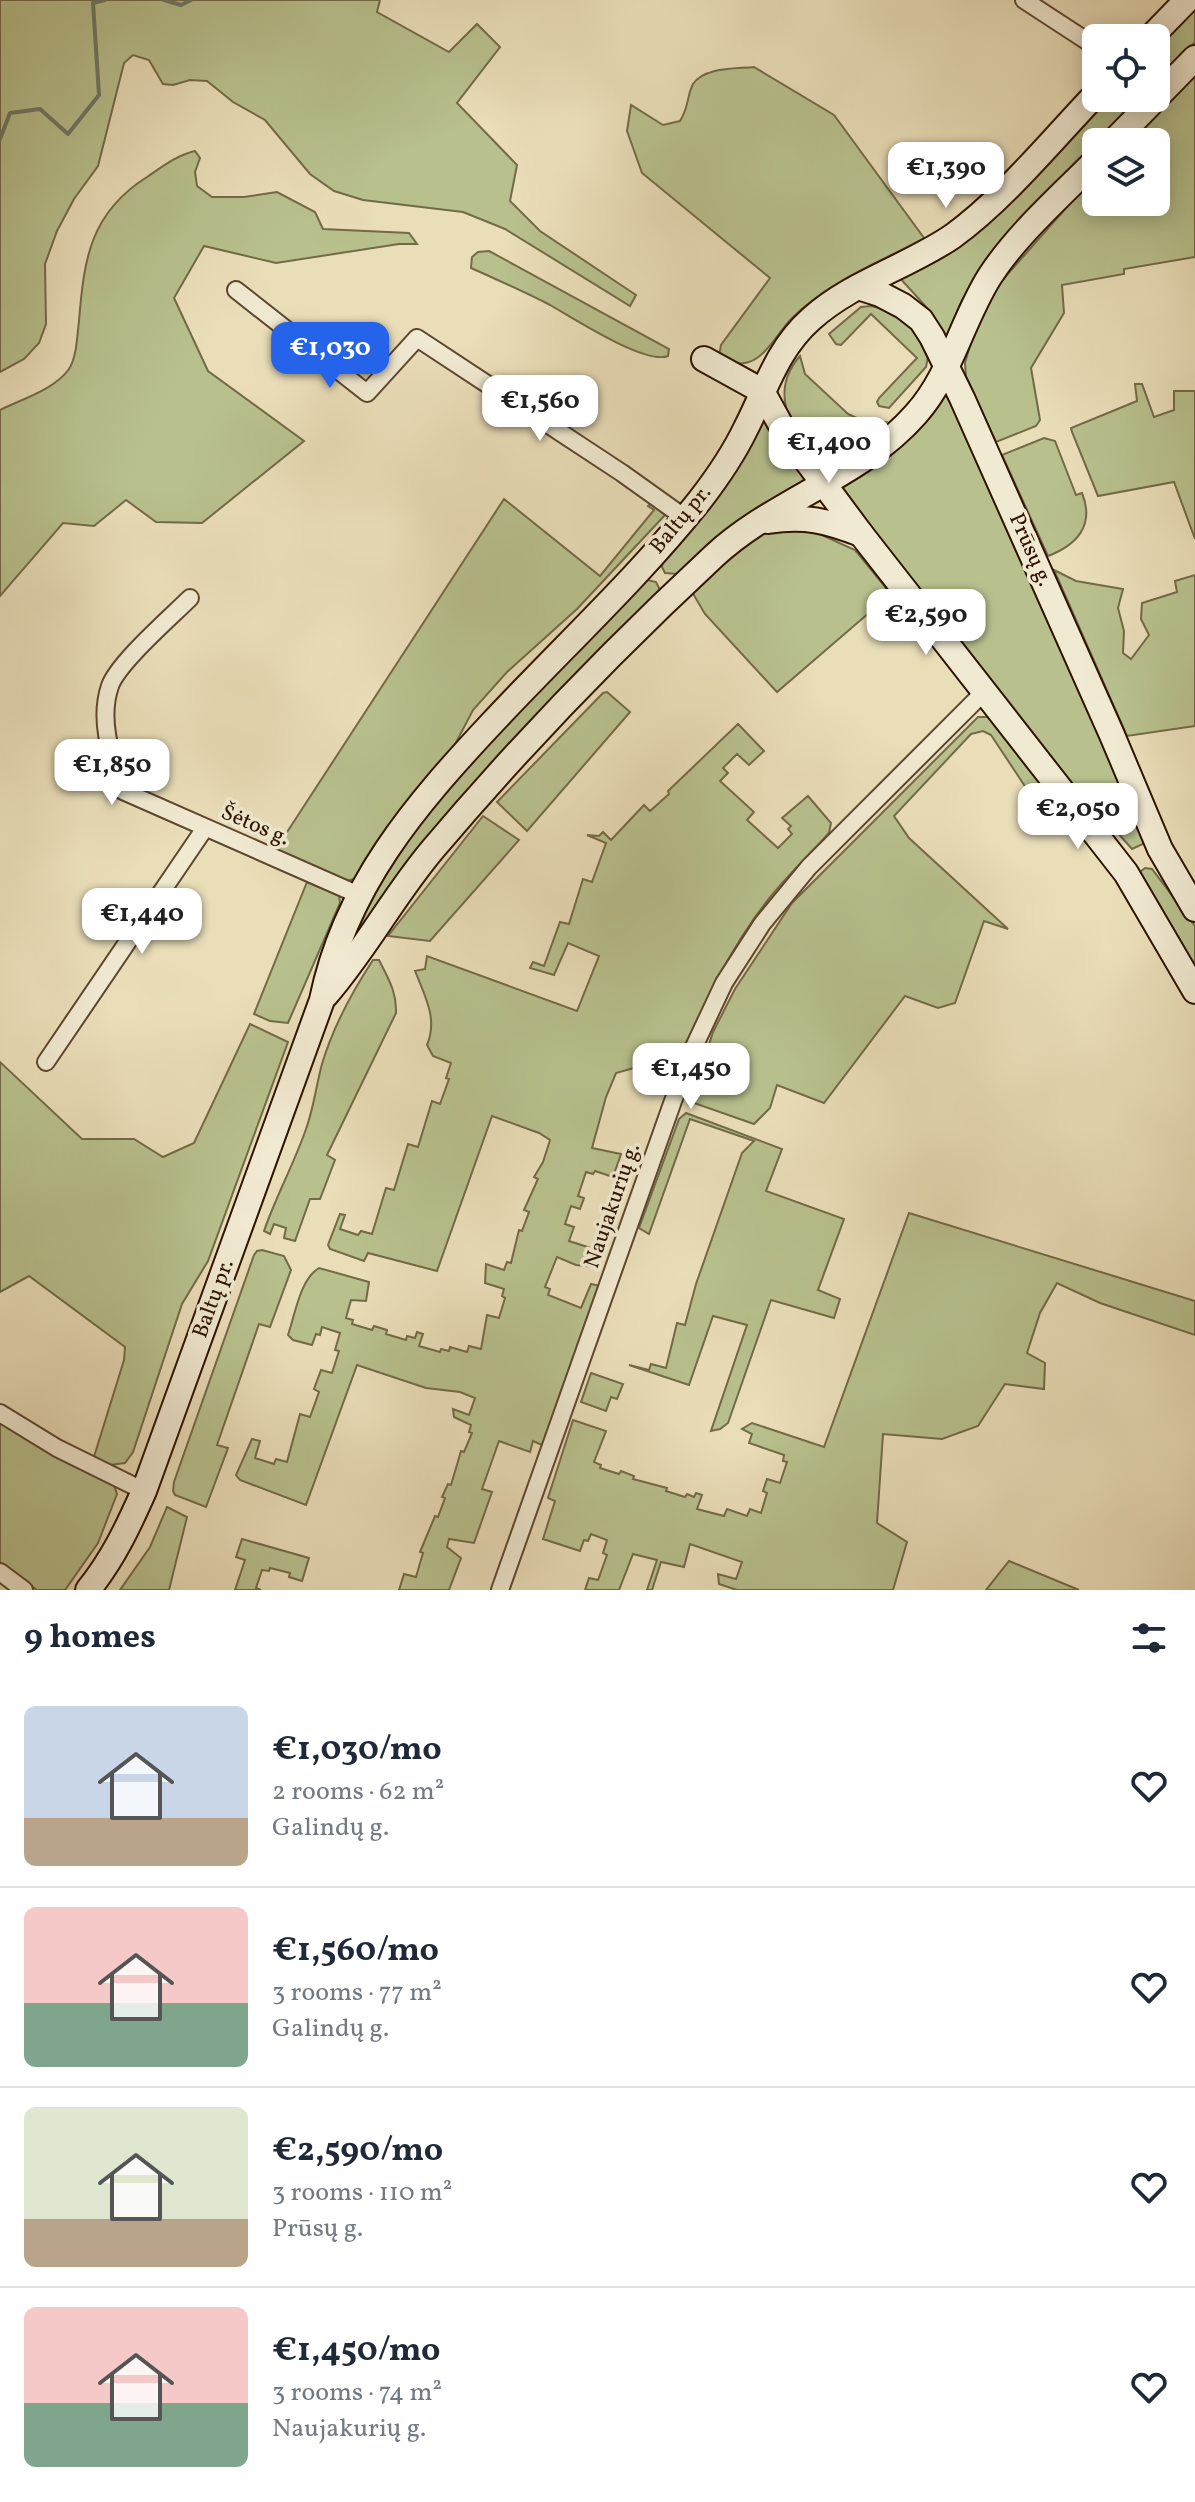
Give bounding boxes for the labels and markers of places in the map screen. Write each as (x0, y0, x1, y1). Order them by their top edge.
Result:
pin: €1,390 (881, 142, 1011, 210)
pin: €1,030 (265, 322, 395, 390)
pin: €1,560 (475, 375, 605, 443)
pin: €1,400 (764, 417, 894, 485)
pin: €2,590 (861, 589, 991, 657)
pin: €1,850 (47, 739, 177, 807)
pin: €2,050 (1013, 783, 1143, 851)
pin: €1,440 (77, 888, 207, 956)
pin: €1,450 (626, 1043, 756, 1111)

